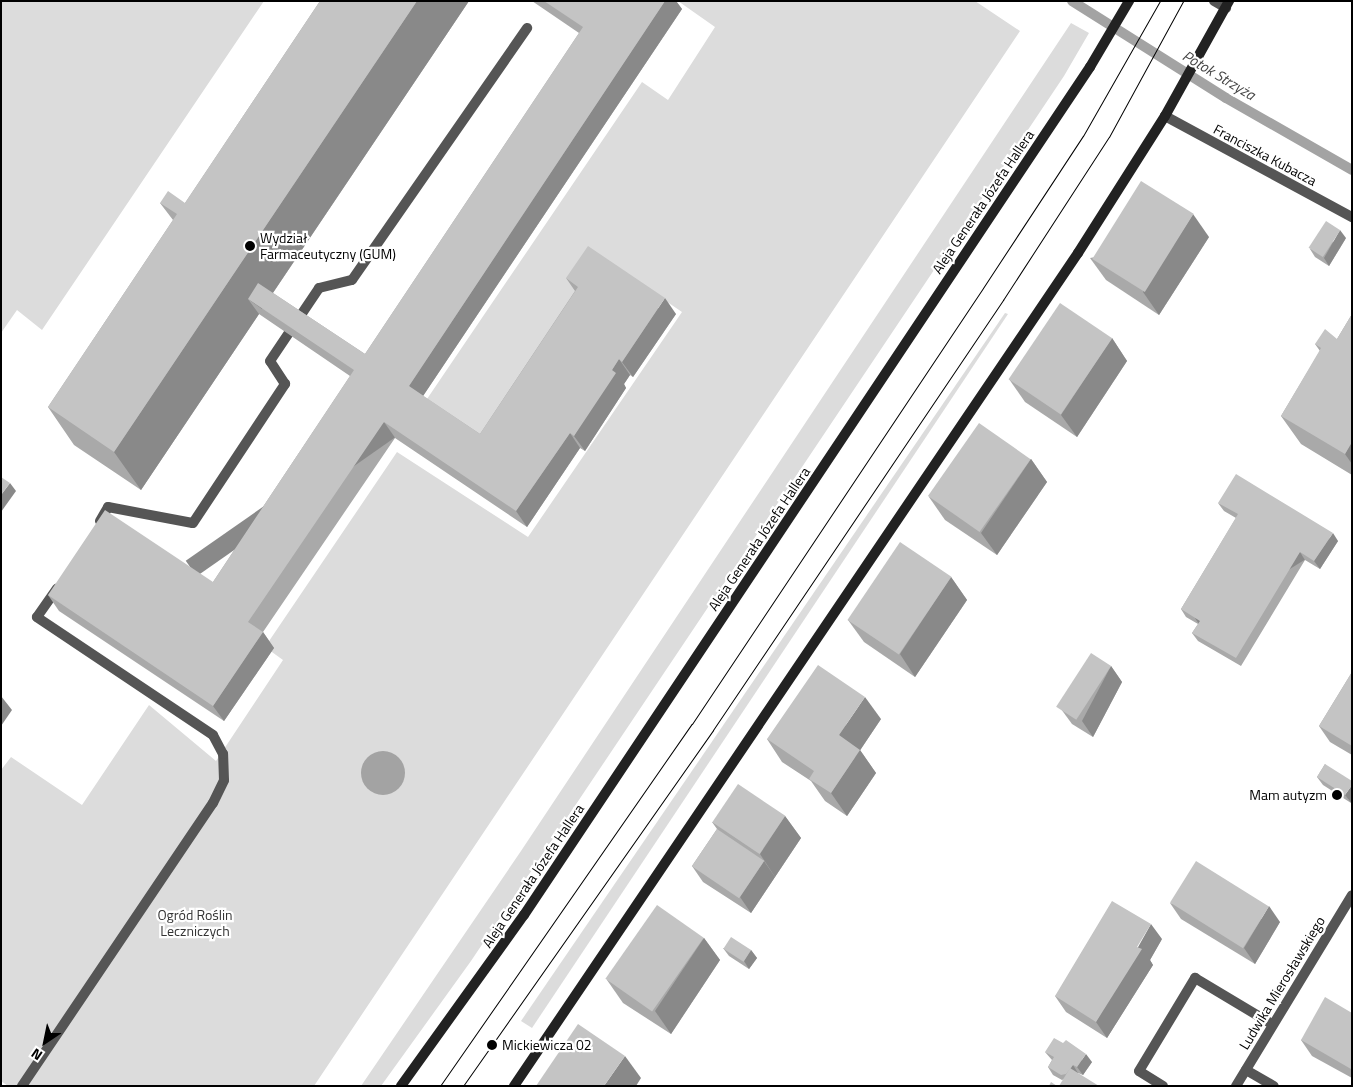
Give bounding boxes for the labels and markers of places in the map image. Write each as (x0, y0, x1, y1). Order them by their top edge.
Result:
place label: Wydział Farmaceutyczny (GUM) (260, 230, 396, 262)
marker: Wydział Farmaceutyczny (GUM) (244, 240, 256, 252)
place label: Mam autyzm (1249, 787, 1327, 803)
marker: Mam autyzm (1331, 789, 1343, 801)
place label: Mickiewicza 02 (502, 1037, 592, 1053)
marker: Mickiewicza 02 (486, 1039, 498, 1051)

